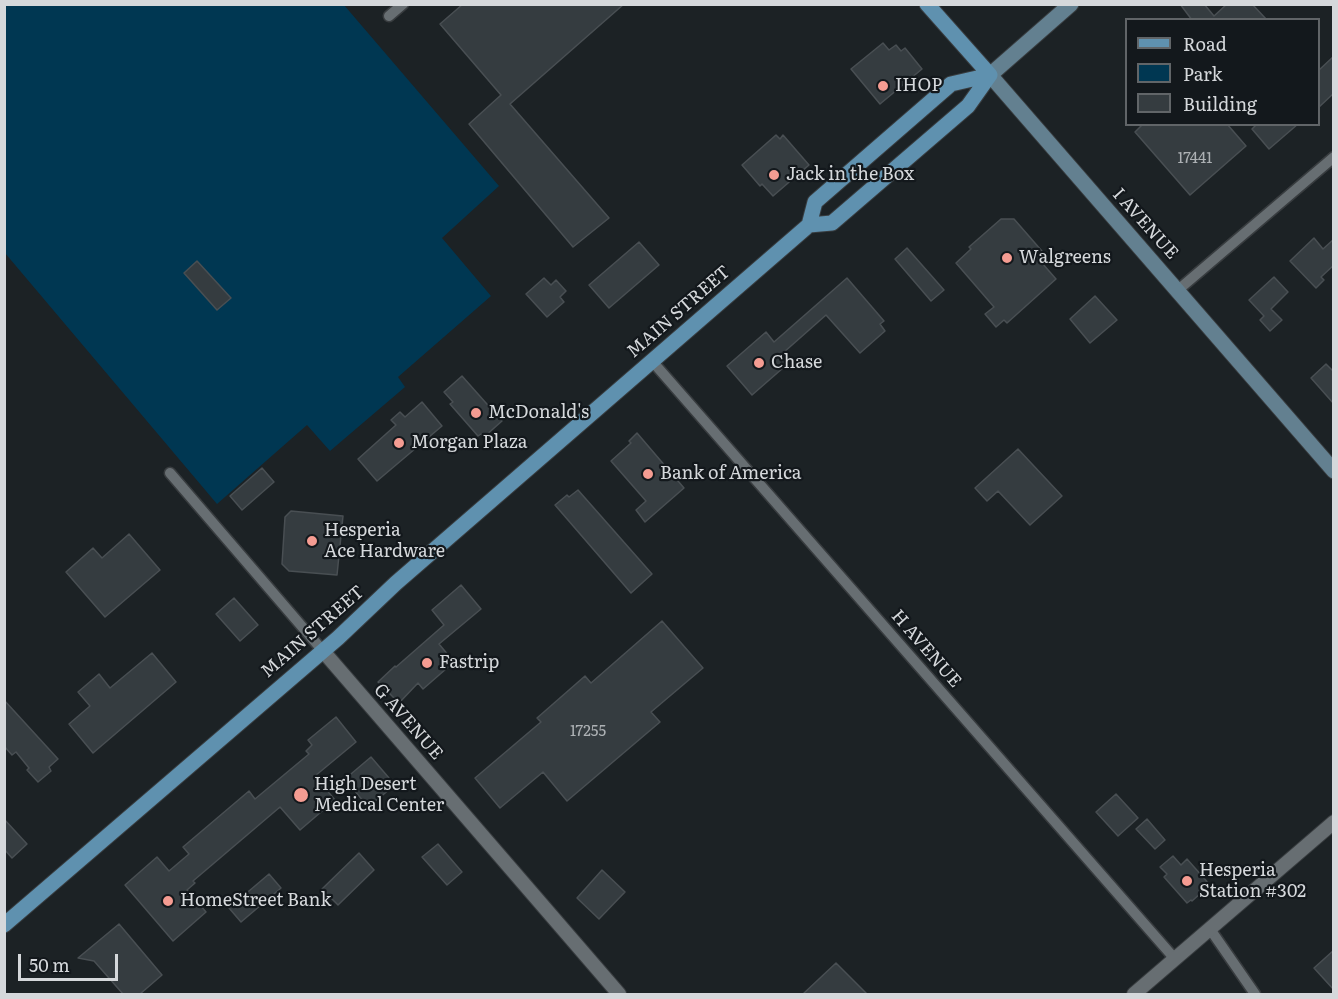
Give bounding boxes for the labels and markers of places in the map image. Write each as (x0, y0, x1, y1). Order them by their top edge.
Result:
place label: IHOP (895, 75, 942, 97)
marker: IHOP (876, 79, 890, 93)
place label: Jack in the Box (786, 164, 914, 186)
marker: Jack in the Box (767, 168, 781, 182)
place label: Walgreens (1019, 247, 1111, 269)
marker: Walgreens (1000, 251, 1014, 265)
place label: Chase (771, 352, 822, 374)
marker: Chase (752, 356, 766, 370)
place label: McDonald's (488, 402, 589, 424)
marker: McDonald's (469, 406, 483, 420)
place label: Morgan Plaza (411, 432, 527, 454)
marker: Morgan Plaza (392, 436, 406, 450)
place label: Bank of America (660, 463, 802, 485)
marker: Bank of America (641, 467, 655, 481)
place label: Hesperia Ace Hardware (324, 520, 445, 562)
marker: Hesperia Ace Hardware (305, 534, 319, 548)
place label: Fastrip (439, 652, 499, 674)
marker: Fastrip (420, 656, 434, 670)
place label: High Desert Medical Center (314, 774, 444, 816)
marker: High Desert Medical Center (292, 786, 310, 804)
place label: Hesperia Station #302 (1199, 860, 1306, 902)
marker: Hesperia Station #302 (1180, 874, 1194, 888)
place label: HomeStreet Bank (180, 890, 331, 912)
marker: HomeStreet Bank (161, 894, 175, 908)

